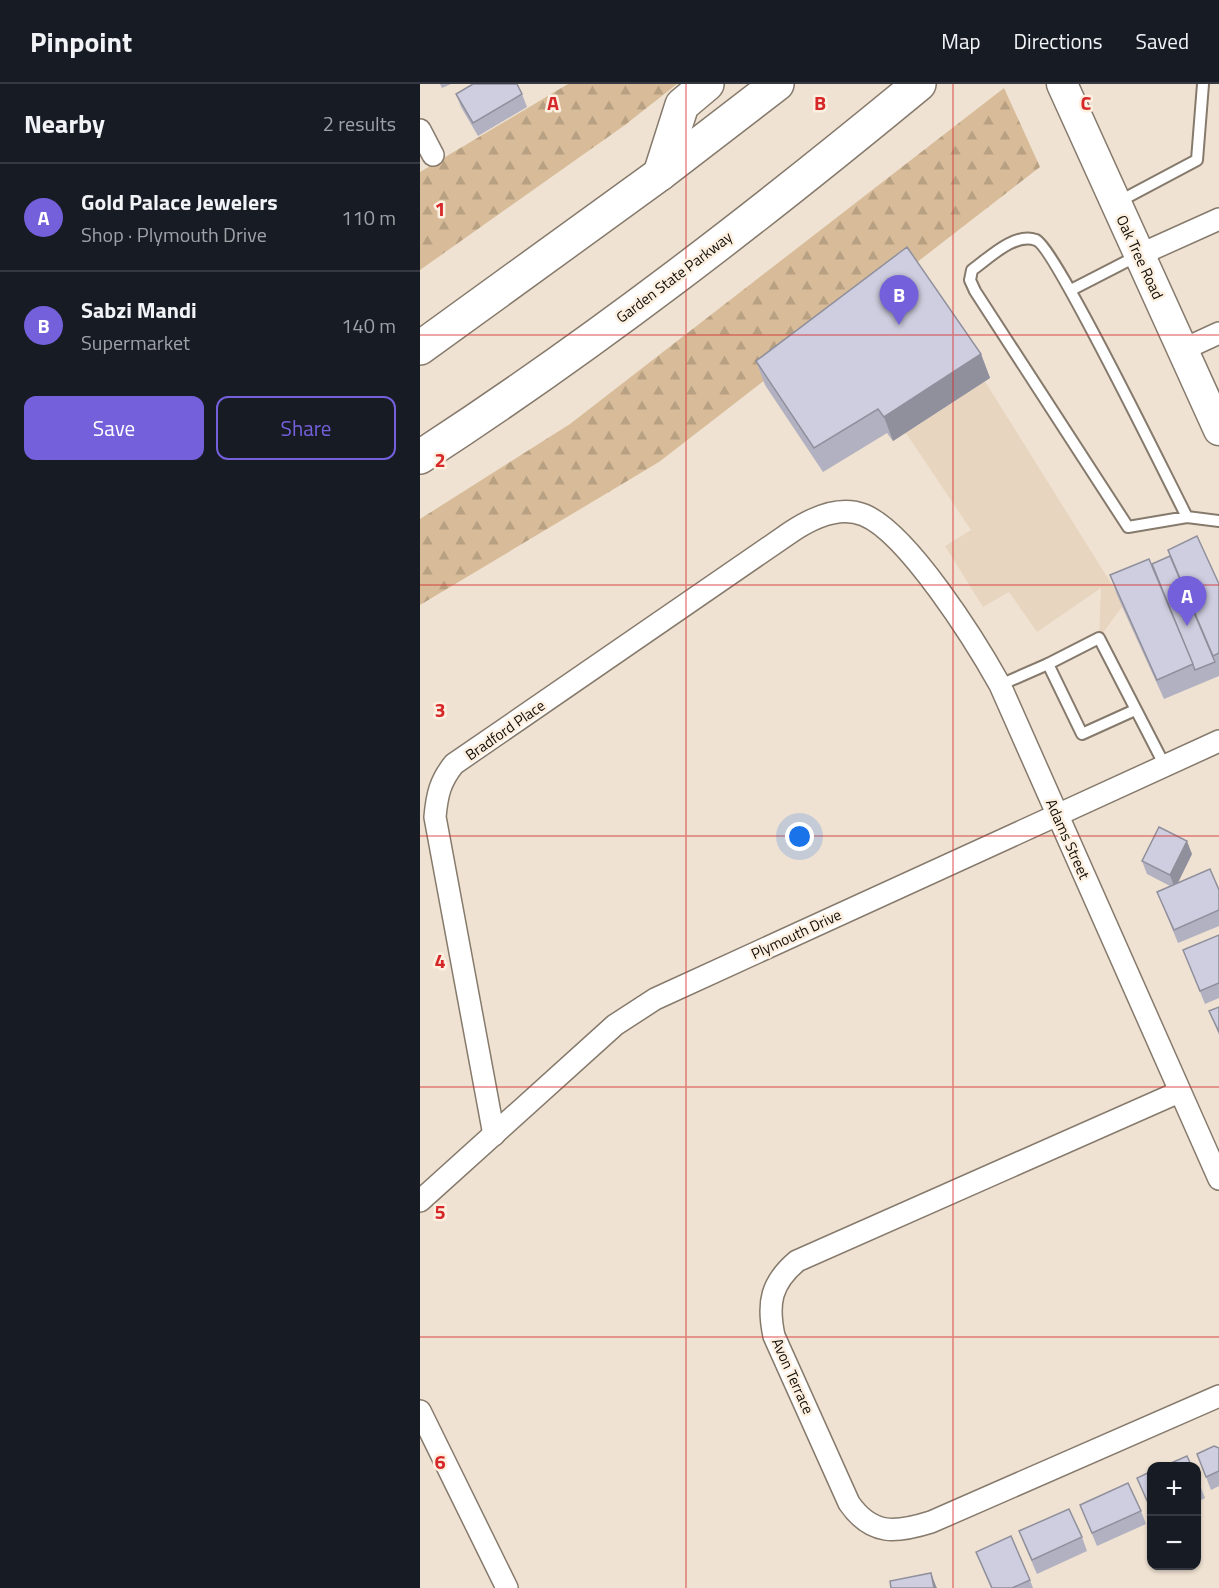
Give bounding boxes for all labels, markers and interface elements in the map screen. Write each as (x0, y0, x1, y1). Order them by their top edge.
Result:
text: Pinpoint (30, 20, 132, 63)
text: Map (941, 25, 981, 57)
text: Directions (1014, 25, 1103, 57)
text: Saved (1136, 25, 1189, 57)
text: A (547, 87, 559, 118)
text: B (814, 87, 826, 118)
text: C (1081, 87, 1092, 118)
text: Nearby (24, 104, 105, 143)
text: 2 results (323, 108, 396, 139)
text: Gold Palace Jewelers (81, 185, 278, 219)
text: 1 (434, 193, 446, 224)
text: A (37, 202, 50, 233)
text: 110 m (341, 202, 396, 233)
street label: Oak Tree Road (1110, 211, 1170, 303)
text: Shop · Plymouth Drive (81, 219, 267, 250)
street label: Garden State Parkway (611, 226, 737, 328)
pin: B (880, 276, 918, 325)
text: Sabzi Mandi (81, 293, 197, 327)
text: B (37, 310, 50, 341)
text: 140 m (341, 310, 396, 341)
text: Supermarket (81, 327, 190, 358)
button: Save (24, 396, 204, 460)
button: Share (216, 396, 396, 460)
text: 2 (434, 444, 446, 475)
pin: A (1168, 576, 1206, 626)
text: 3 (434, 694, 446, 725)
street label: Bradford Place (460, 694, 550, 766)
street label: Adams Street (1040, 795, 1096, 884)
your location (785, 822, 814, 851)
street label: Plymouth Drive (747, 903, 845, 965)
text: 4 (434, 945, 446, 976)
text: 5 (434, 1196, 446, 1227)
street label: Avon Terrace (766, 1334, 820, 1418)
text: 6 (434, 1446, 446, 1477)
map controls (1147, 1462, 1201, 1570)
button: + (1147, 1462, 1201, 1516)
button: − (1147, 1516, 1201, 1570)

